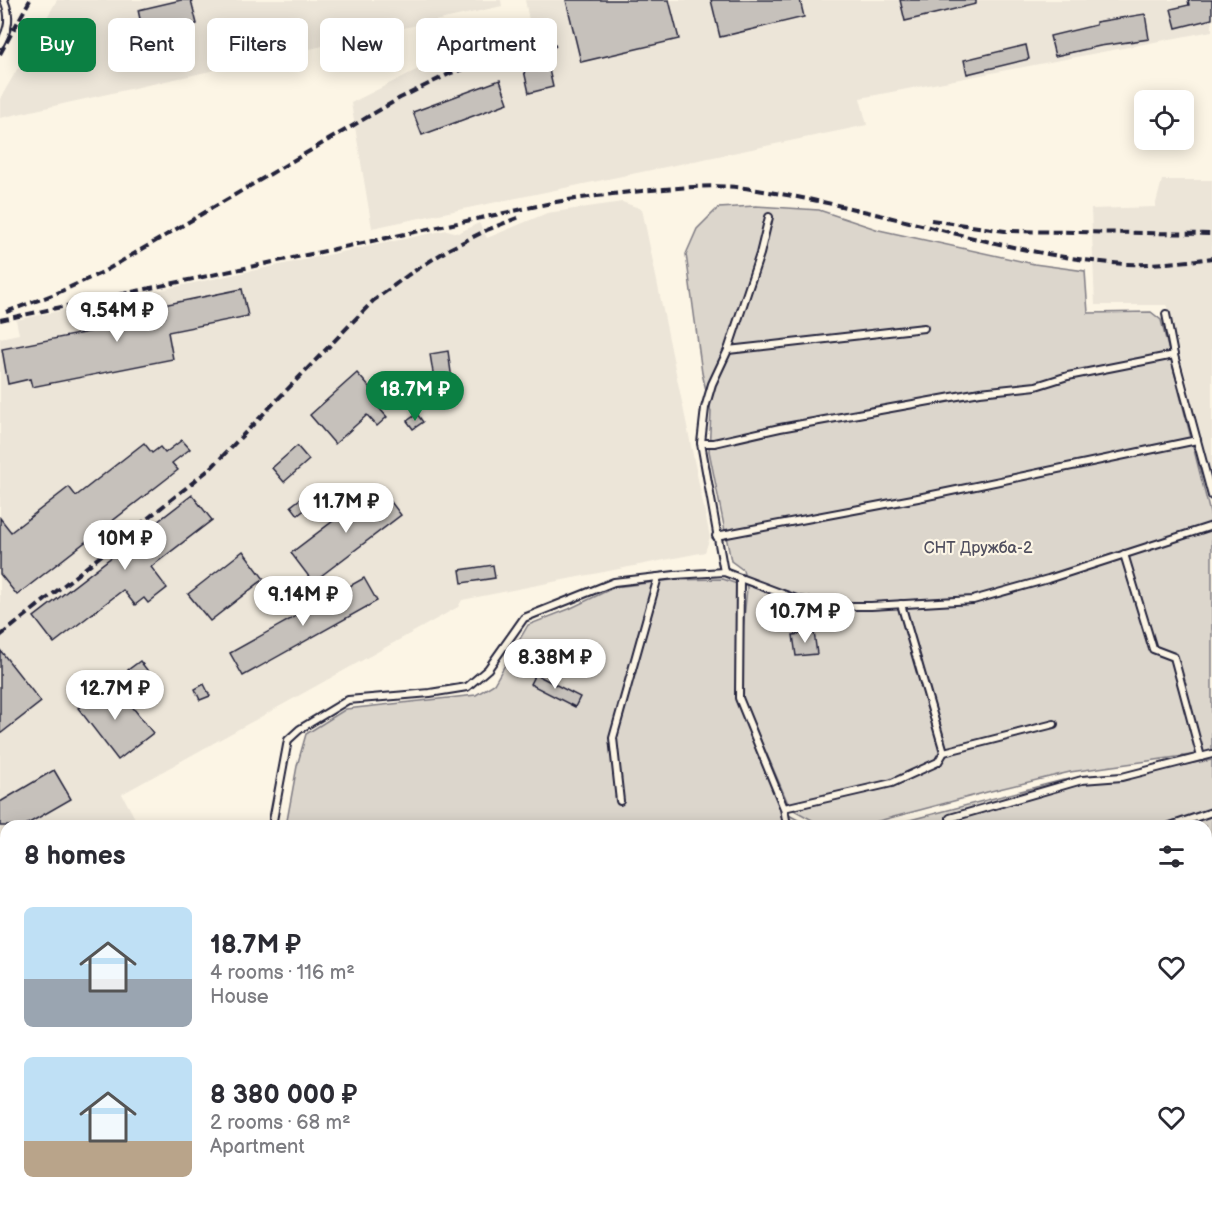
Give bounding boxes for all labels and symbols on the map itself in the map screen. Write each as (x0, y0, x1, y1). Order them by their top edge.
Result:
pin: 9.54M ₽ (62, 292, 172, 343)
pin: 18.7M ₽ (360, 371, 470, 422)
pin: 11.7M ₽ (291, 483, 401, 534)
pin: 10M ₽ (83, 520, 167, 571)
park label: СНТ Дружба-2 (924, 539, 1033, 558)
pin: 9.14M ₽ (248, 576, 358, 627)
pin: 10.7M ₽ (750, 593, 860, 644)
pin: 8.38M ₽ (500, 639, 610, 690)
pin: 12.7M ₽ (60, 670, 170, 721)

